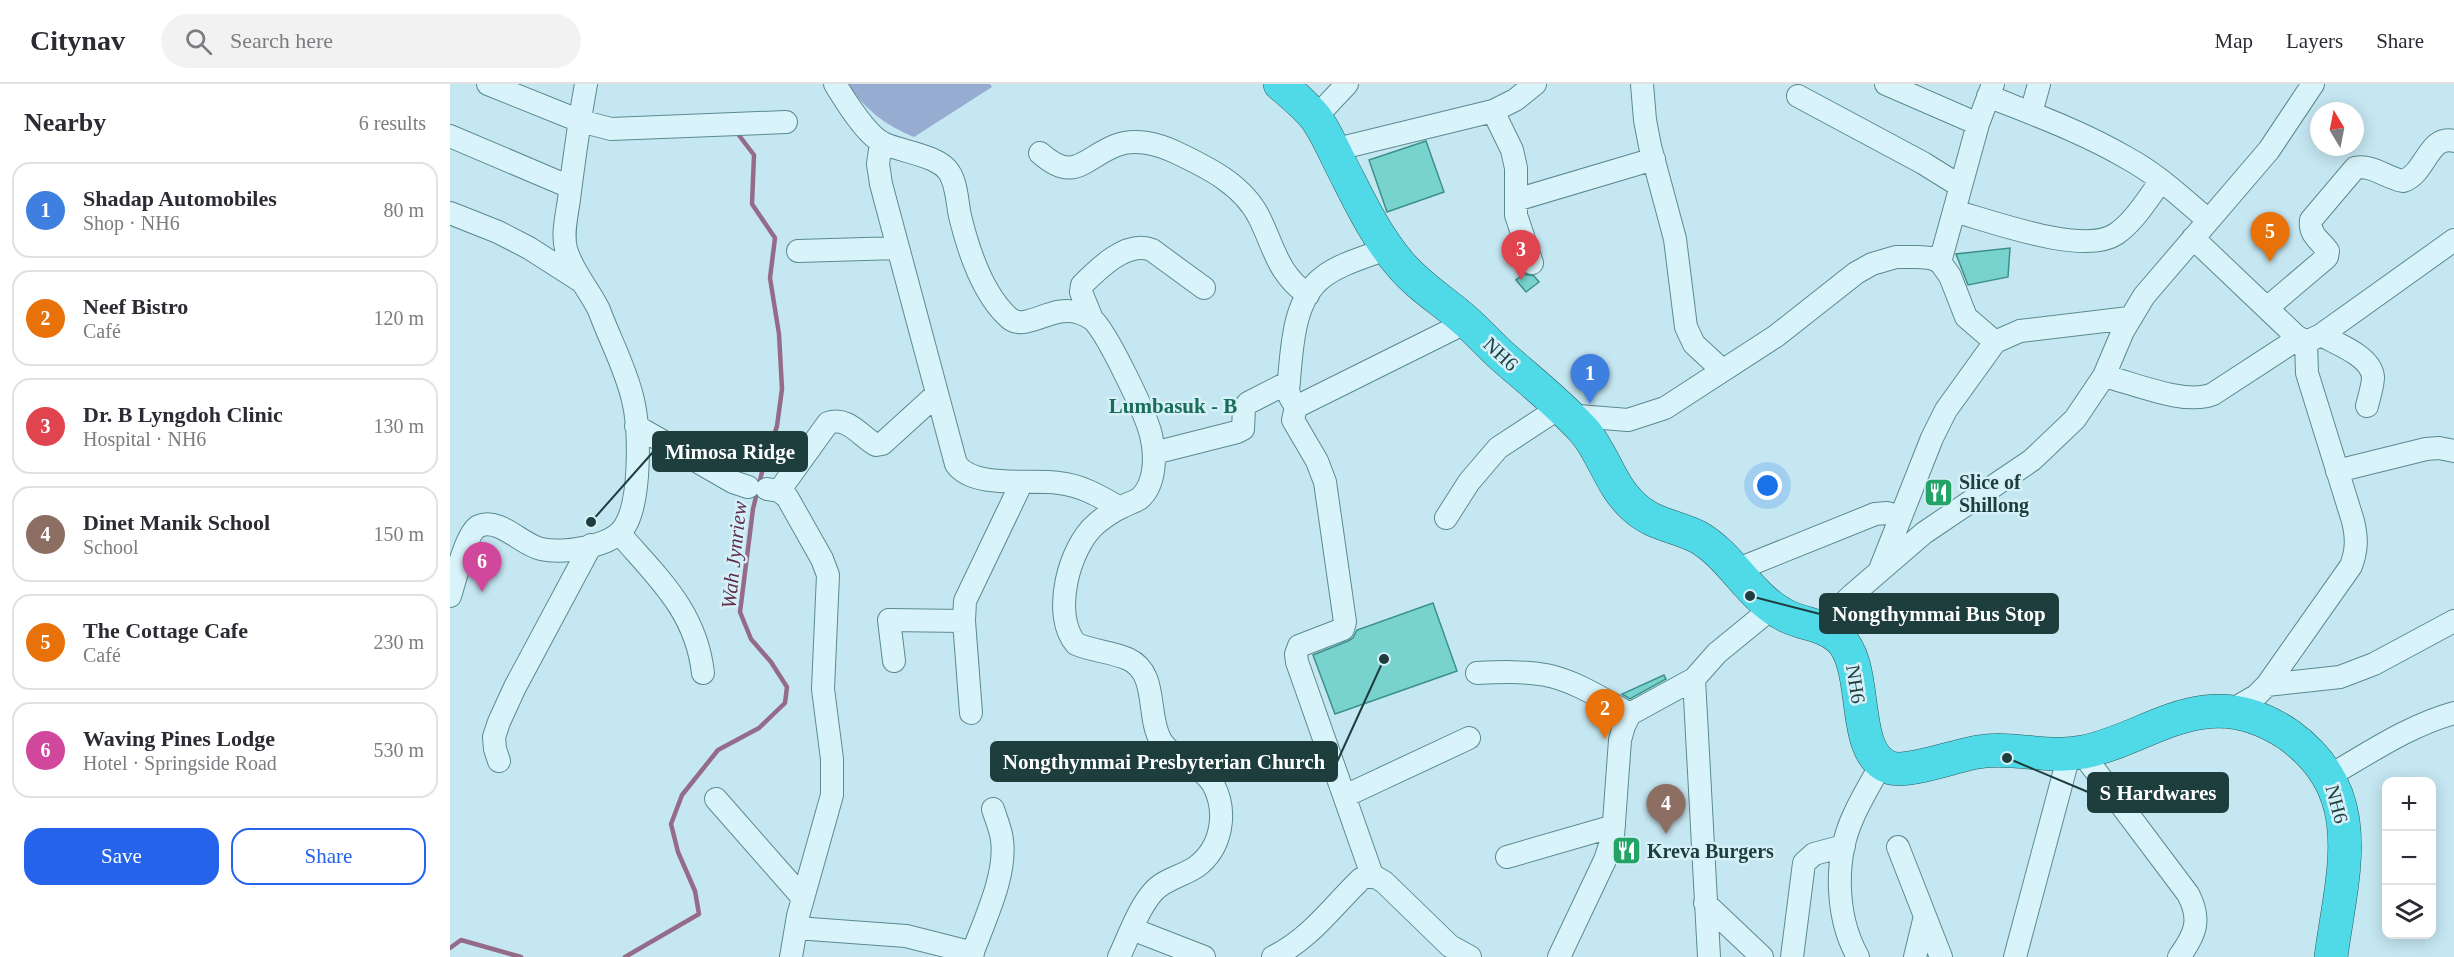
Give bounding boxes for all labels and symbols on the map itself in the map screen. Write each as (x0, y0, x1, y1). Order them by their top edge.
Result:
north arrow (2310, 102, 2364, 156)
pin: 5 (2250, 212, 2290, 262)
pin: 3 (1502, 230, 1540, 280)
street label: NH6 (1479, 333, 1523, 375)
pin: 1 (1570, 354, 1610, 404)
district label: Lumbasuk - B (1109, 394, 1237, 418)
callout: Mimosa Ridge (653, 432, 807, 471)
text: Mimosa Ridge (665, 440, 795, 464)
your location (1753, 471, 1782, 500)
place label: Slice of Shillong (1959, 471, 2029, 517)
restaurant icon: Slice of Shillong (1922, 477, 1954, 509)
water label: Wah Jynriew (716, 500, 752, 610)
pin: 6 (462, 542, 501, 592)
callout: Nongthymmai Bus Stop (1820, 594, 2058, 633)
text: Nongthymmai Bus Stop (1832, 602, 2046, 626)
street label: NH6 (1842, 663, 1870, 705)
pin: 2 (1586, 690, 1624, 739)
callout: Nongthymmai Presbyterian Church (991, 742, 1337, 781)
text: Nongthymmai Presbyterian Church (1003, 750, 1326, 774)
callout: S Hardwares (2088, 773, 2228, 812)
text: S Hardwares (2100, 781, 2216, 805)
street label: NH6 (2321, 782, 2353, 826)
pin: 4 (1646, 784, 1686, 834)
restaurant icon: Kreva Burgers (1610, 835, 1642, 867)
place label: Kreva Burgers (1647, 840, 1774, 863)

